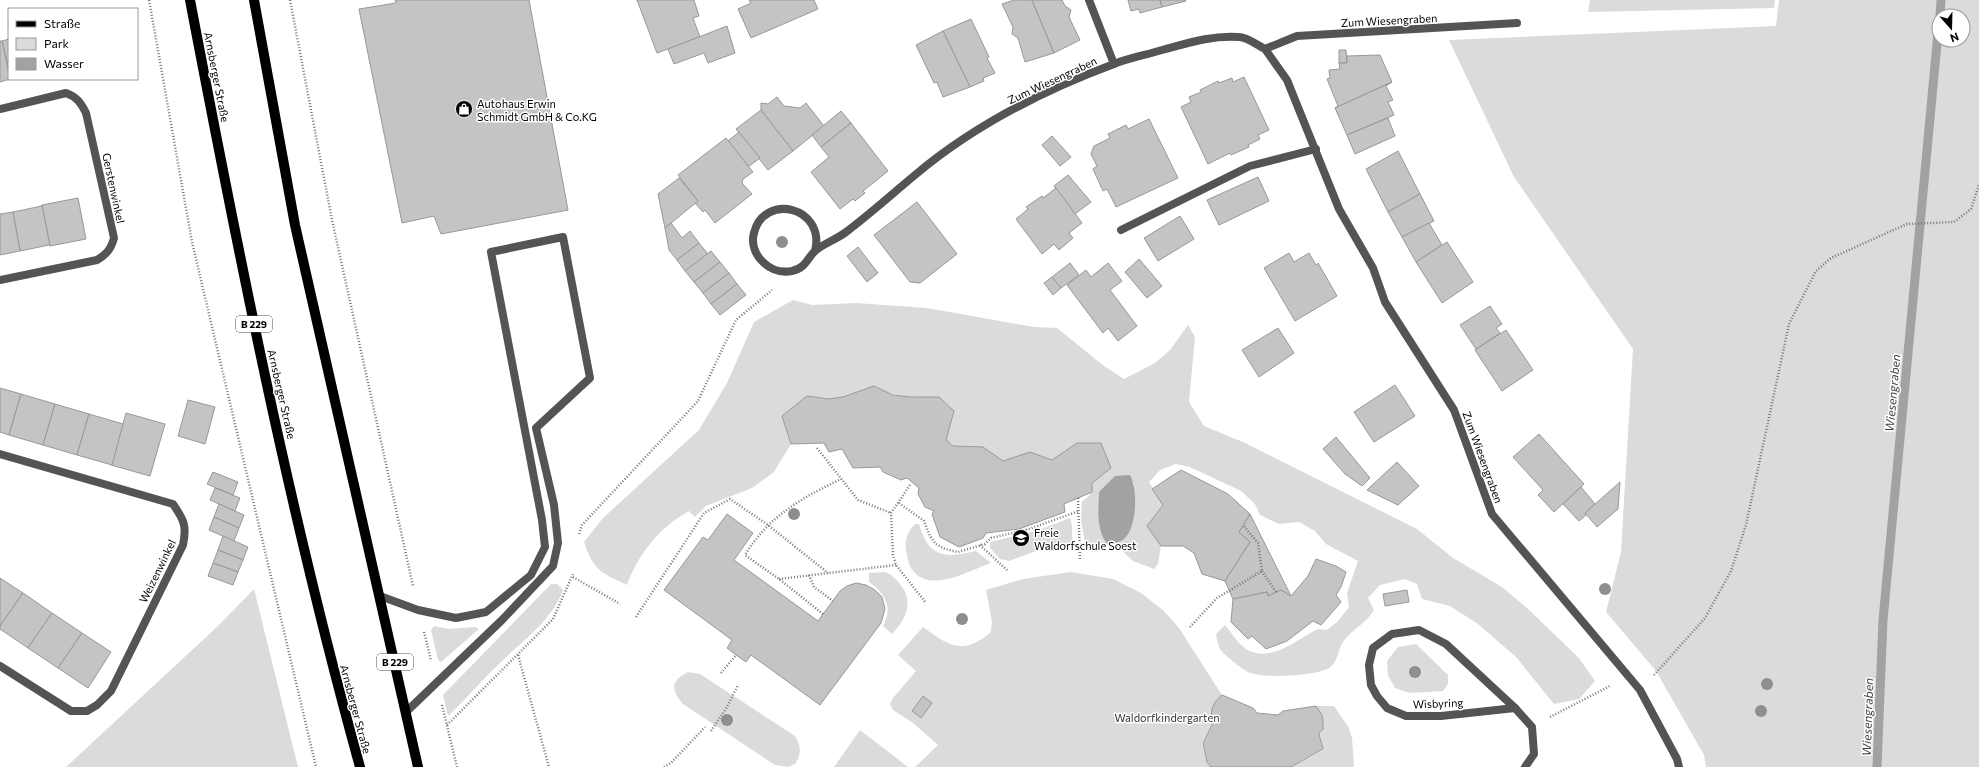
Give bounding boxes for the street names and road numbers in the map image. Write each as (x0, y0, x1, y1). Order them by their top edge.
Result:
street label: Zum Wiesengraben (1340, 11, 1438, 29)
street label: Arnsberger Straße (202, 31, 232, 123)
street label: Zum Wiesengraben (1005, 54, 1099, 106)
street label: Gerstenwinkel (100, 152, 128, 224)
road number: B 229 (236, 316, 272, 332)
street label: Arnsberger Straße (265, 348, 299, 440)
street label: Zum Wiesengraben (1460, 409, 1506, 505)
street label: Weizenwinkel (136, 537, 178, 605)
road number: B 229 (377, 654, 413, 670)
street label: Arnsberger Straße (338, 663, 374, 755)
street label: Wisbyring (1412, 696, 1464, 710)

